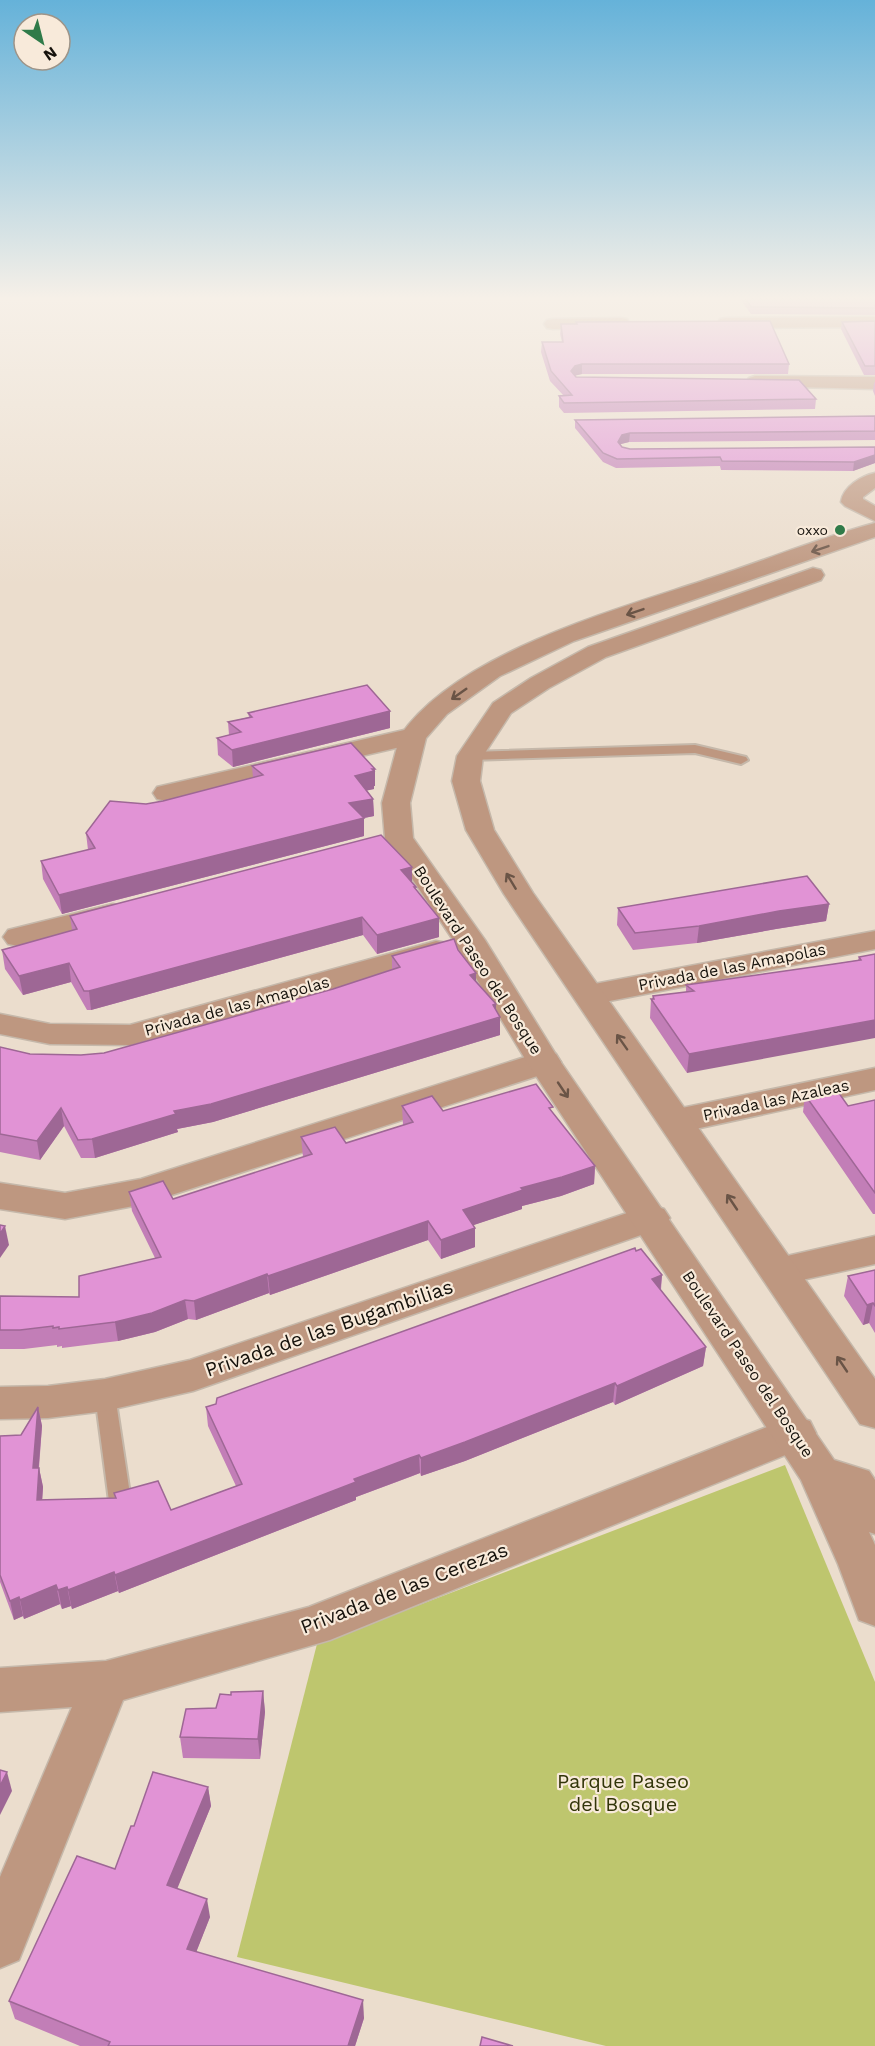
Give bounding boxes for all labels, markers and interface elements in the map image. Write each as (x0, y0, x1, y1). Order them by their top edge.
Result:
north arrow (12, 12, 72, 72)
text: N (40, 43, 61, 65)
place label: oxxo (797, 522, 828, 538)
marker: oxxo (833, 523, 847, 537)
one-way arrow (811, 544, 830, 555)
one-way arrow (626, 608, 645, 619)
one-way arrow (452, 688, 468, 700)
street label: Boulevard Paseo del Bosque (410, 862, 546, 1058)
one-way arrow (505, 873, 517, 890)
street label: Privada de las Amapolas (637, 939, 827, 995)
street label: Privada de las Amapolas (142, 972, 332, 1040)
one-way arrow (616, 1034, 628, 1050)
street label: Privada las Azaleas (701, 1075, 851, 1125)
one-way arrow (557, 1081, 569, 1097)
one-way arrow (726, 1195, 738, 1211)
street label: Boulevard Paseo del Bosque (678, 1267, 818, 1461)
street label: Privada de las Bugambilias (202, 1274, 456, 1382)
one-way arrow (836, 1356, 848, 1372)
street label: Privada de las Cerezas (297, 1537, 511, 1639)
park label: Parque Paseo del Bosque (557, 1769, 689, 1816)

